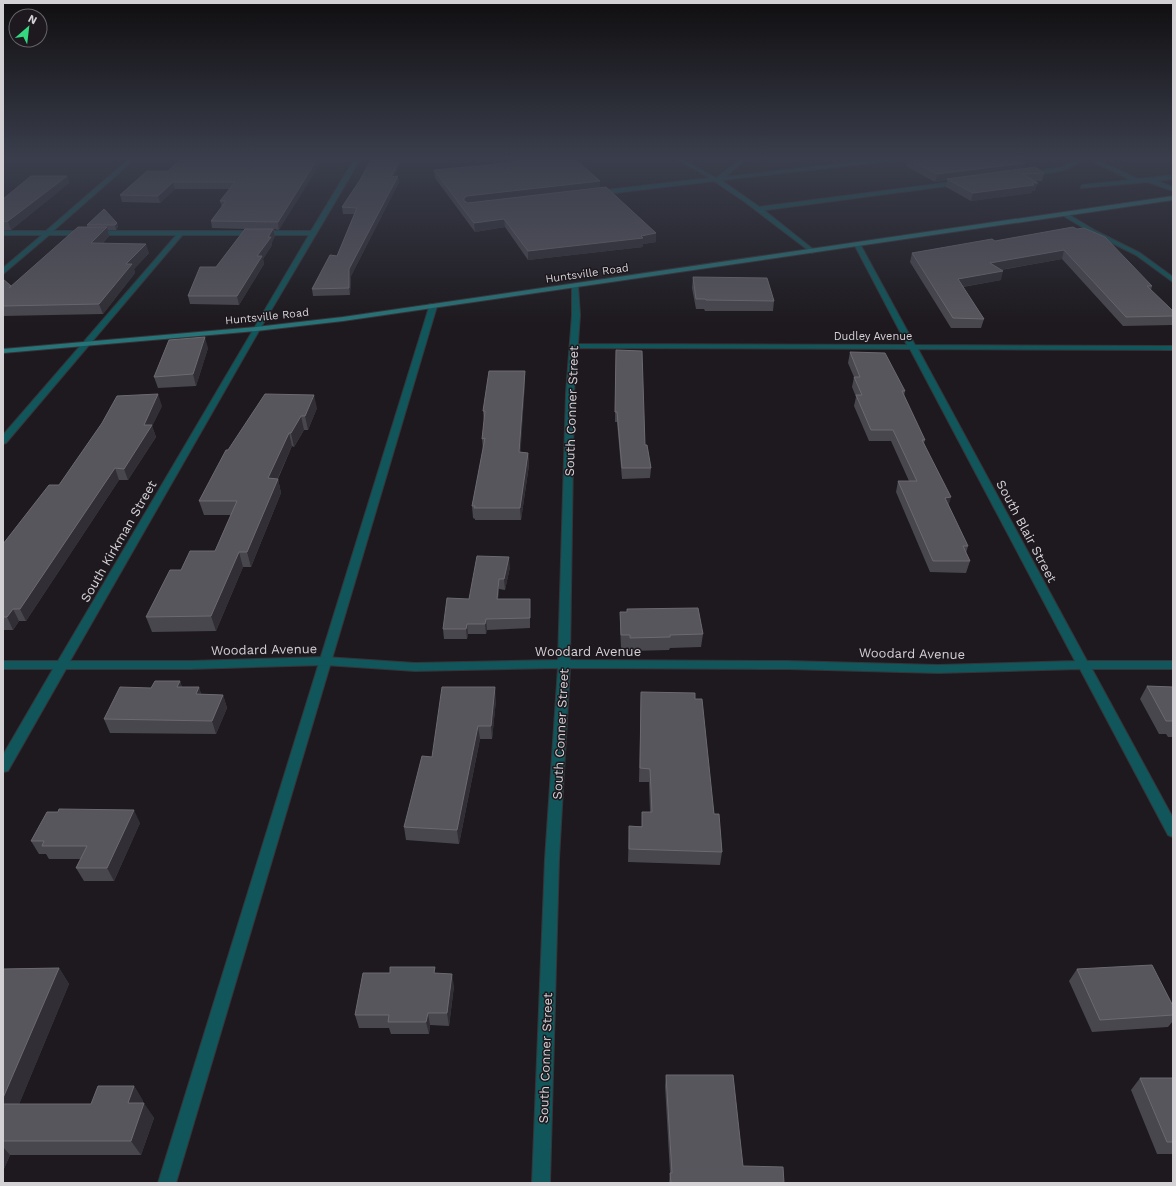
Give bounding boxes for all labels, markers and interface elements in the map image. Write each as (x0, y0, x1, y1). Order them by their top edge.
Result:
north arrow (8, 8, 48, 48)
text: N (26, 12, 39, 27)
street label: Huntsville Road (545, 261, 630, 286)
street label: Huntsville Road (225, 306, 310, 327)
street label: Dudley Avenue (834, 330, 912, 343)
street label: South Conner Street (562, 345, 581, 477)
street label: South Kirkman Street (77, 477, 160, 605)
street label: South Blair Street (993, 477, 1060, 586)
street label: Woodard Avenue (211, 641, 317, 658)
street label: Woodard Avenue (535, 644, 641, 659)
street label: Woodard Avenue (859, 645, 965, 662)
street label: South Conner Street (550, 668, 571, 800)
street label: South Conner Street (536, 992, 555, 1124)

